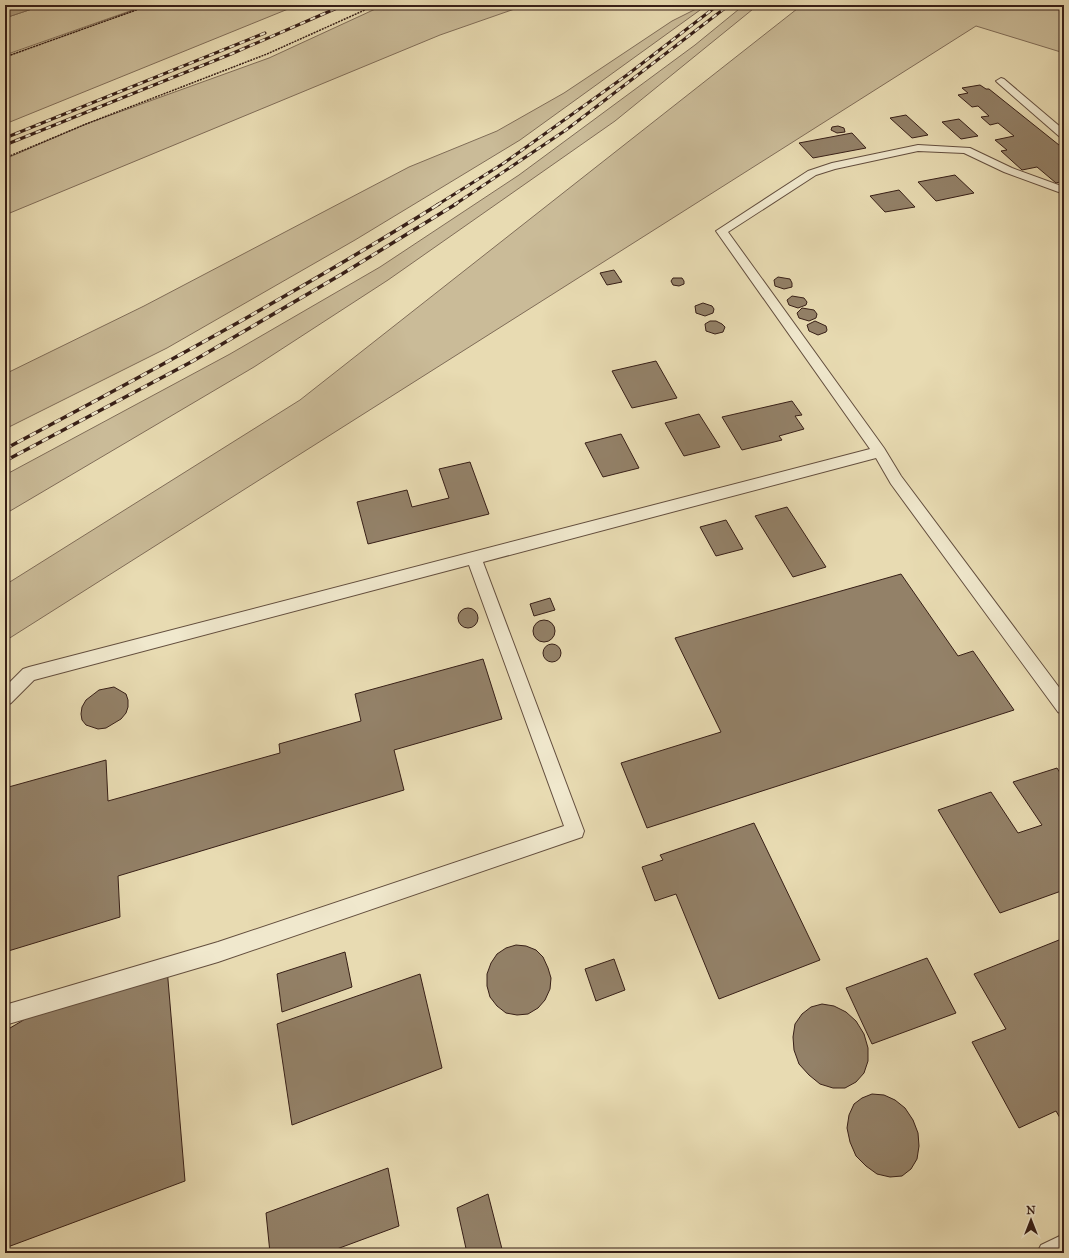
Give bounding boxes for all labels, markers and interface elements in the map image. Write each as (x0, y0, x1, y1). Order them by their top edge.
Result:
north arrow (1011, 1200, 1051, 1240)
text: N (1026, 1204, 1036, 1217)

